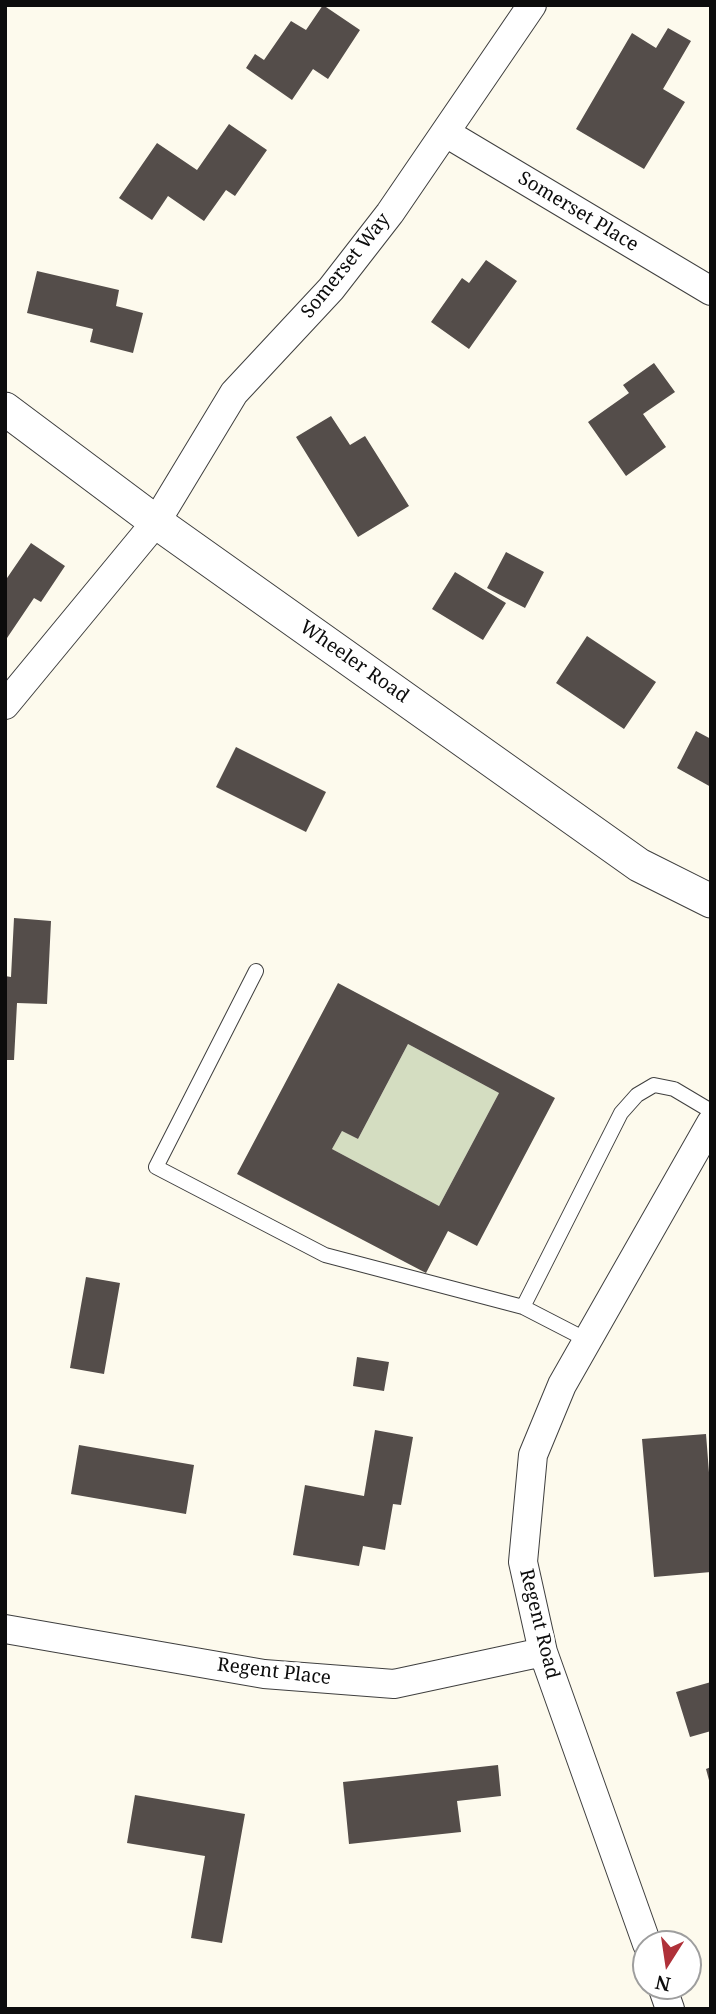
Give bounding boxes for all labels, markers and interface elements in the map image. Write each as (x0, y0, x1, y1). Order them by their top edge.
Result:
street label: Somerset Place (514, 167, 642, 257)
street label: Somerset Way (297, 209, 395, 323)
street label: Wheeler Road (295, 616, 413, 708)
street label: Regent Road (514, 1567, 564, 1681)
street label: Regent Place (216, 1654, 332, 1690)
north arrow (632, 1930, 702, 2000)
text: N (653, 1969, 673, 1998)

